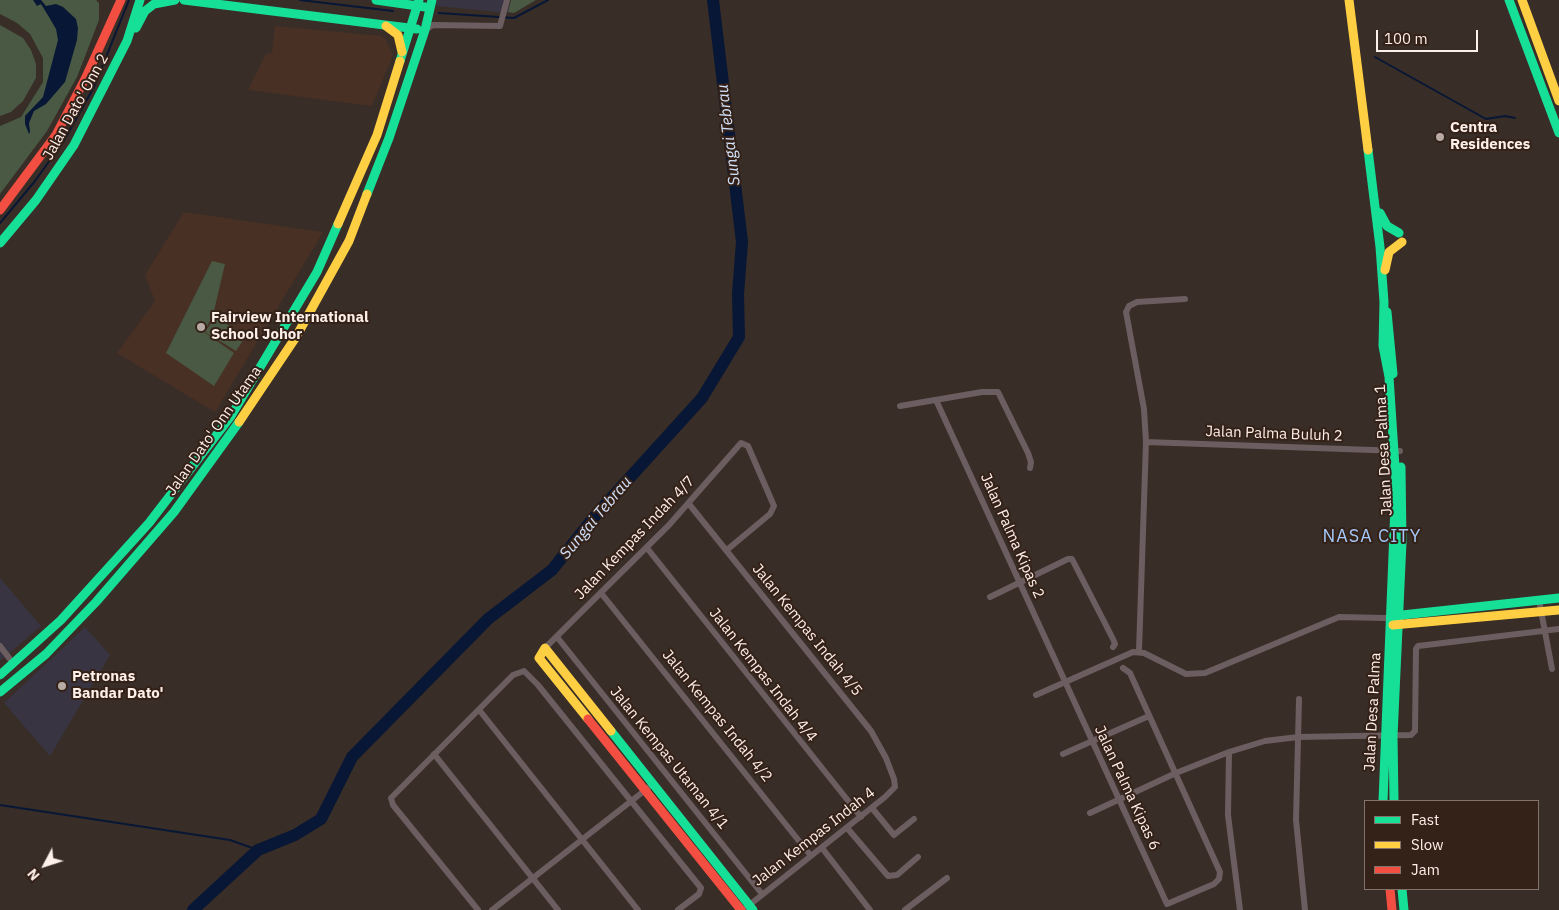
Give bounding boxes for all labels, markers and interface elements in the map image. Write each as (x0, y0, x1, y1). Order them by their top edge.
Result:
scale bar (1379, 20, 1482, 52)
text: 100 m (1384, 29, 1428, 48)
street label: Jalan Dato' Onn 2 (39, 51, 113, 163)
water label: Sungai Tebrau (713, 83, 745, 187)
place label: Centra Residences (1450, 119, 1530, 154)
marker: Centra Residences (1434, 131, 1446, 143)
place label: Fairview International School Johor (211, 309, 369, 344)
marker: Fairview International School Johor (195, 321, 207, 333)
street label: Jalan Dato' Onn Utama (162, 363, 266, 499)
street label: Jalan Desa Palma 1 (1372, 384, 1396, 516)
street label: Jalan Palma Buluh 2 (1205, 423, 1343, 445)
street label: Jalan Palma Kipas 2 (976, 471, 1048, 601)
street label: Jalan Kempas Indah 4/7 (571, 472, 699, 604)
water label: Sungai Tebrau (556, 473, 636, 563)
district label: NASA CITY (1321, 526, 1423, 548)
street label: Jalan Kempas Indah 4/5 (748, 560, 866, 700)
street label: Jalan Kempas Indah 4/4 (705, 605, 821, 745)
street label: Jalan Kempas Indah 4/2 (658, 646, 776, 786)
street label: Jalan Desa Palma (1361, 652, 1385, 772)
place label: Petronas Bandar Dato' (72, 668, 163, 703)
marker: Petronas Bandar Dato' (56, 680, 68, 692)
street label: Jalan Kempas Utaman 4/1 (606, 683, 732, 833)
street label: Jalan Palma Kipas 6 (1090, 723, 1164, 853)
street label: Jalan Kempas Indah 4 (749, 784, 879, 890)
legend (1364, 800, 1539, 890)
text: Fast (1411, 810, 1439, 829)
text: Slow (1411, 835, 1444, 854)
north arrow (20, 840, 70, 890)
text: Jam (1411, 860, 1440, 879)
text: N (23, 865, 44, 884)

